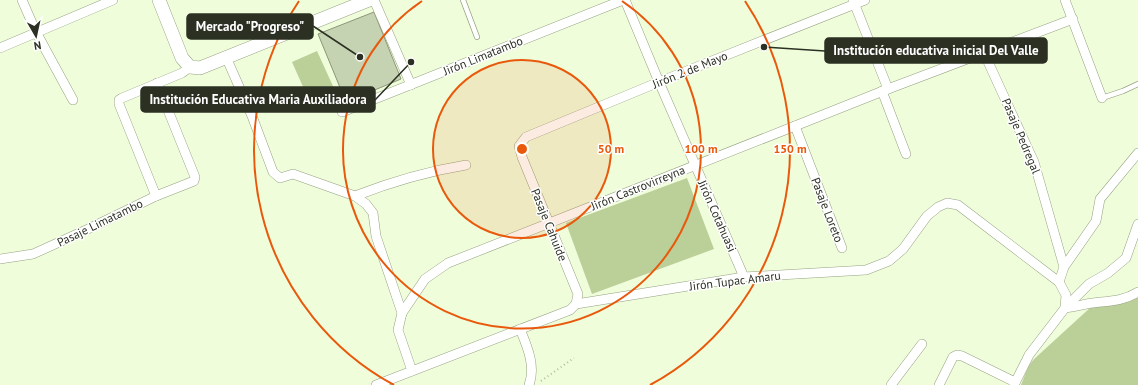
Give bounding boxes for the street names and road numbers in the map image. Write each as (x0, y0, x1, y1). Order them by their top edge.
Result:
street label: Jirón Limatambo (440, 33, 525, 79)
street label: Jirón 2 de Mayo (649, 48, 730, 92)
street label: Pasaje Pedregal (999, 96, 1044, 176)
street label: Jirón Castrovirreyna (588, 162, 687, 214)
street label: Pasaje Loreto (808, 175, 847, 244)
street label: Jirón Cotahuasi (695, 177, 740, 254)
street label: Pasaje Cahuide (528, 186, 571, 263)
street label: Pasaje Limatambo (54, 195, 145, 250)
street label: Jirón Tupac Amaru (687, 267, 782, 294)

